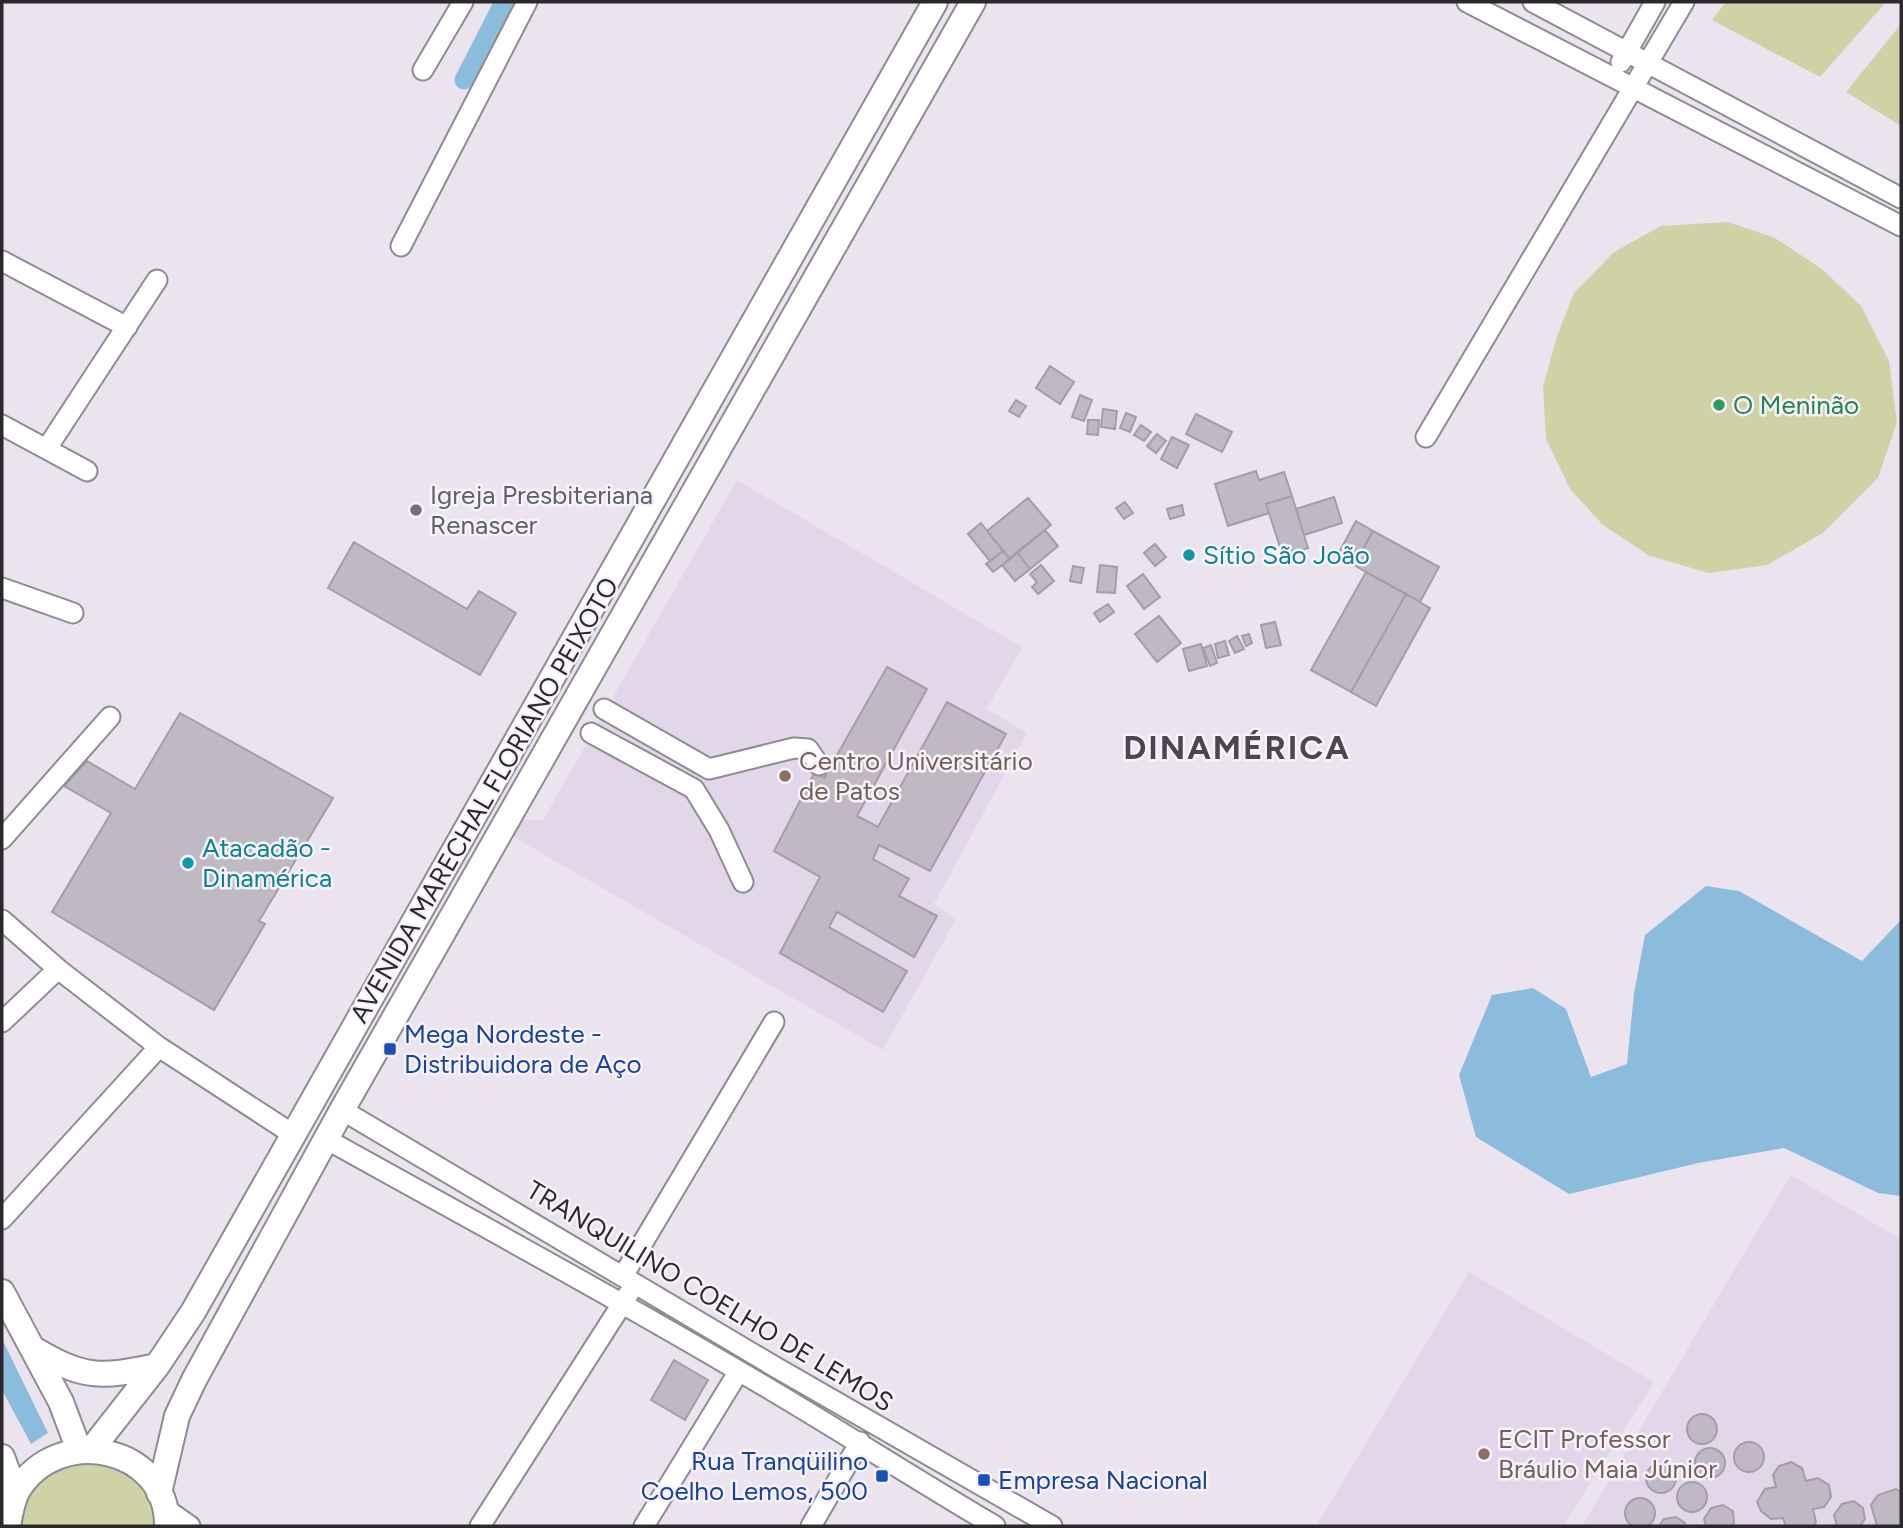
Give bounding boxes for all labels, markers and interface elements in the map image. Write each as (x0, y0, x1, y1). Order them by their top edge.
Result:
place label: O Meninão (1733, 389, 1859, 421)
marker: O Meninão (1711, 397, 1727, 413)
place label: Igreja Presbiteriana Renascer (430, 479, 653, 541)
marker: Igreja Presbiteriana Renascer (408, 502, 424, 518)
place label: Sítio São João (1203, 539, 1370, 571)
marker: Sítio São João (1181, 547, 1197, 563)
street label: AVENIDA MARECHAL FLORIANO PEIXOTO (343, 572, 625, 1028)
district label: DINAMÉRICA (1123, 728, 1351, 767)
place label: Centro Universitário de Patos (799, 745, 1033, 807)
marker: Centro Universitário de Patos (777, 768, 793, 784)
place label: Atacadão - Dinamérica (202, 832, 332, 894)
marker: Atacadão - Dinamérica (180, 855, 196, 871)
place label: Mega Nordeste - Distribuidora de Aço (404, 1018, 642, 1080)
marker: Mega Nordeste - Distribuidora de Aço (382, 1041, 398, 1057)
street label: TRANQUILINO COELHO DE LEMOS (521, 1174, 899, 1418)
place label: ECIT Professor Bráulio Maia Júnior (1498, 1423, 1717, 1485)
place label: Rua Tranqüilino Coelho Lemos, 500 (641, 1445, 868, 1507)
marker: ECIT Professor Bráulio Maia Júnior (1476, 1446, 1492, 1462)
place label: Empresa Nacional (998, 1464, 1208, 1496)
marker: Rua Tranqüilino Coelho Lemos, 500 (874, 1468, 890, 1484)
marker: Empresa Nacional (976, 1472, 992, 1488)

